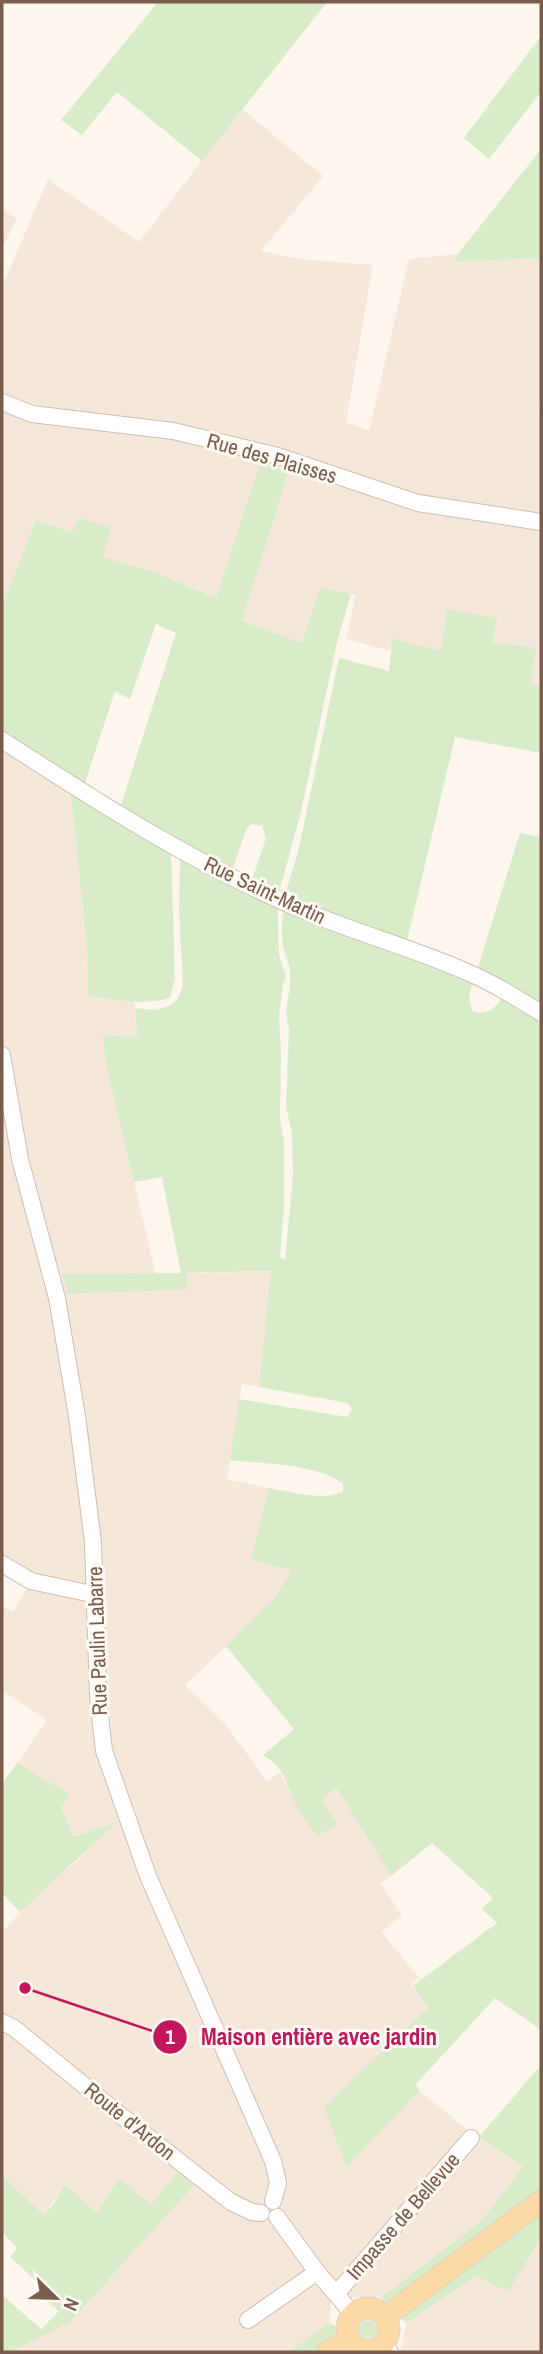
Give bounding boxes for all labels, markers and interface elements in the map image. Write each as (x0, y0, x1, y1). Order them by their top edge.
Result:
street label: Rue des Plaisses (204, 426, 340, 490)
street label: Rue Saint-Martin (199, 849, 331, 931)
street label: Rue Paulin Labarre (80, 1566, 114, 1716)
callout: Maison entière avec jardin (152, 2015, 451, 2059)
text: Maison entière avec jardin (201, 2021, 437, 2052)
text: 1 (165, 2022, 175, 2051)
street label: Route d'Ardon (78, 2075, 182, 2167)
street label: Impasse de Bellevue (340, 2146, 466, 2286)
north arrow (21, 2263, 91, 2333)
text: N (57, 2294, 86, 2315)

